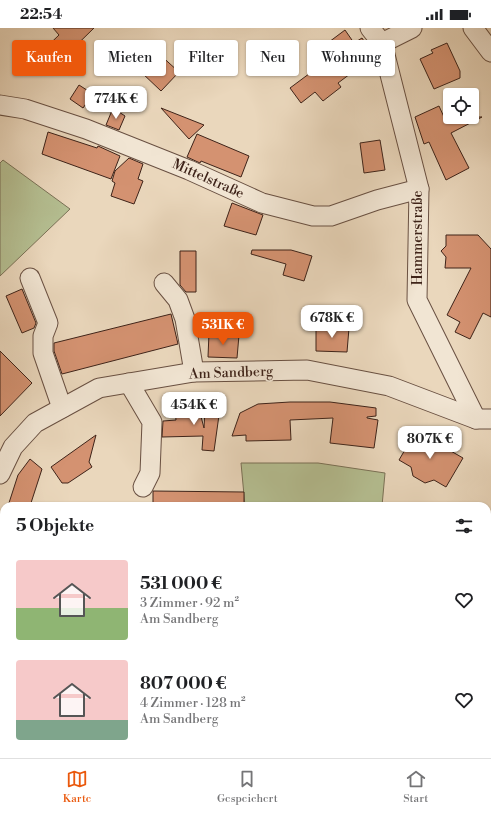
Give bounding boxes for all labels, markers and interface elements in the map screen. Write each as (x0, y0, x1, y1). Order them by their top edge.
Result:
text: 22:54 (20, 5, 62, 24)
chip: Kaufen (12, 40, 86, 76)
chip: Mieten (94, 40, 166, 76)
chip: Filter (174, 40, 238, 76)
chip: Neu (246, 40, 299, 76)
chip: Wohnung (307, 40, 395, 76)
pin: 774K € (83, 86, 149, 120)
map controls (443, 88, 479, 124)
button: locate (443, 88, 479, 124)
text: 774K € (94, 91, 138, 107)
street label: Mittelstraße (169, 155, 247, 203)
street label: Hammerstraße (409, 190, 427, 286)
pin: 678K € (299, 305, 365, 339)
text: 678K € (310, 310, 354, 326)
pin: 531K € (190, 312, 256, 346)
text: 531K € (202, 317, 244, 333)
street label: Am Sandberg (188, 363, 274, 384)
pin: 454K € (161, 392, 227, 426)
text: 454K € (171, 397, 217, 413)
pin: 807K € (397, 426, 463, 460)
text: 807K € (407, 431, 453, 447)
text: 5 Objekte (16, 515, 94, 537)
icon: filters (453, 515, 475, 537)
text: 531 000 € (140, 573, 222, 595)
icon: home (48, 576, 96, 624)
icon: heart (453, 589, 475, 611)
text: 3 Zimmer · 92 m² (140, 595, 239, 611)
text: Am Sandberg (140, 611, 218, 627)
text: 807 000 € (140, 673, 227, 695)
icon: home (48, 676, 96, 724)
icon: heart (453, 689, 475, 711)
text: 4 Zimmer · 128 m² (140, 695, 246, 711)
text: Am Sandberg (140, 711, 218, 727)
tab: Karte (63, 768, 91, 806)
tab: Gespeichert (217, 768, 278, 806)
tab: Start (403, 768, 428, 806)

